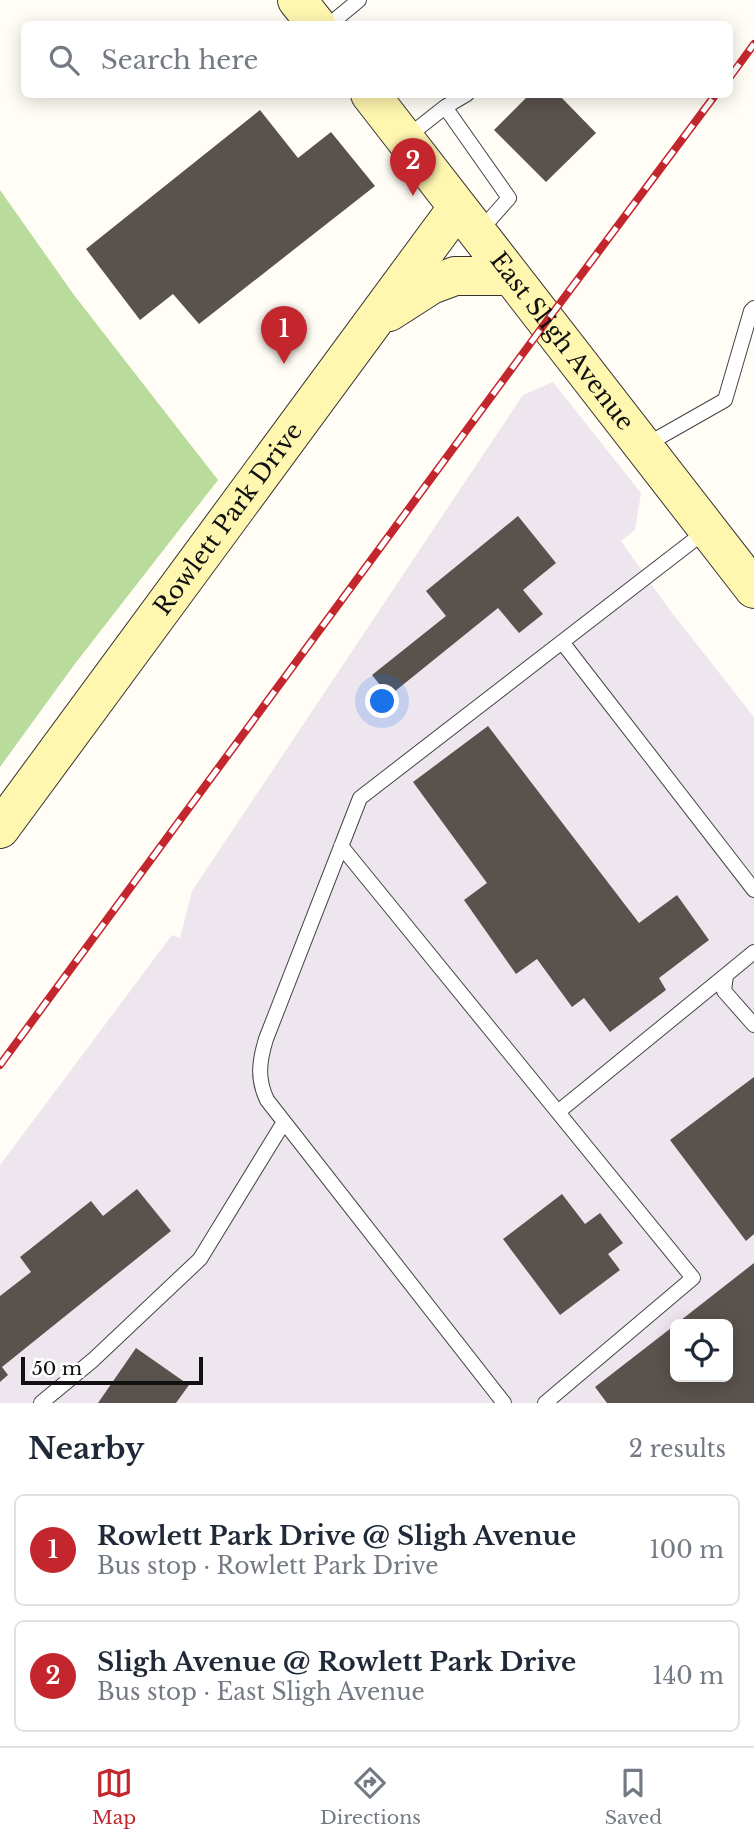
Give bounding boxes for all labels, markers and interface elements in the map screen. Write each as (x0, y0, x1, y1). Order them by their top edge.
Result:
search box (21, 21, 733, 98)
icon: search (45, 41, 83, 79)
text: Search here (101, 44, 258, 76)
pin: 2 (390, 138, 436, 196)
street label: East Sligh Avenue (484, 246, 640, 436)
pin: 1 (261, 306, 307, 364)
street label: Rowlett Park Drive (147, 417, 308, 621)
your location (365, 684, 399, 718)
map controls (670, 1319, 733, 1382)
button: locate (670, 1319, 733, 1382)
scale bar (21, 1354, 203, 1386)
text: 50 m (32, 1357, 82, 1380)
text: Nearby (28, 1430, 144, 1467)
text: 2 results (629, 1435, 726, 1463)
text: Rowlett Park Drive @ Sligh Avenue (97, 1520, 576, 1552)
text: 1 (48, 1536, 58, 1564)
text: 100 m (650, 1536, 724, 1564)
text: Bus stop · Rowlett Park Drive (97, 1552, 439, 1580)
text: Sligh Avenue @ Rowlett Park Drive (97, 1646, 576, 1678)
text: 2 (46, 1662, 60, 1690)
text: 140 m (653, 1662, 724, 1690)
text: Bus stop · East Sligh Avenue (97, 1678, 425, 1706)
tab: Map (92, 1764, 136, 1829)
tab: Directions (320, 1764, 421, 1829)
tab: Saved (605, 1764, 662, 1829)

